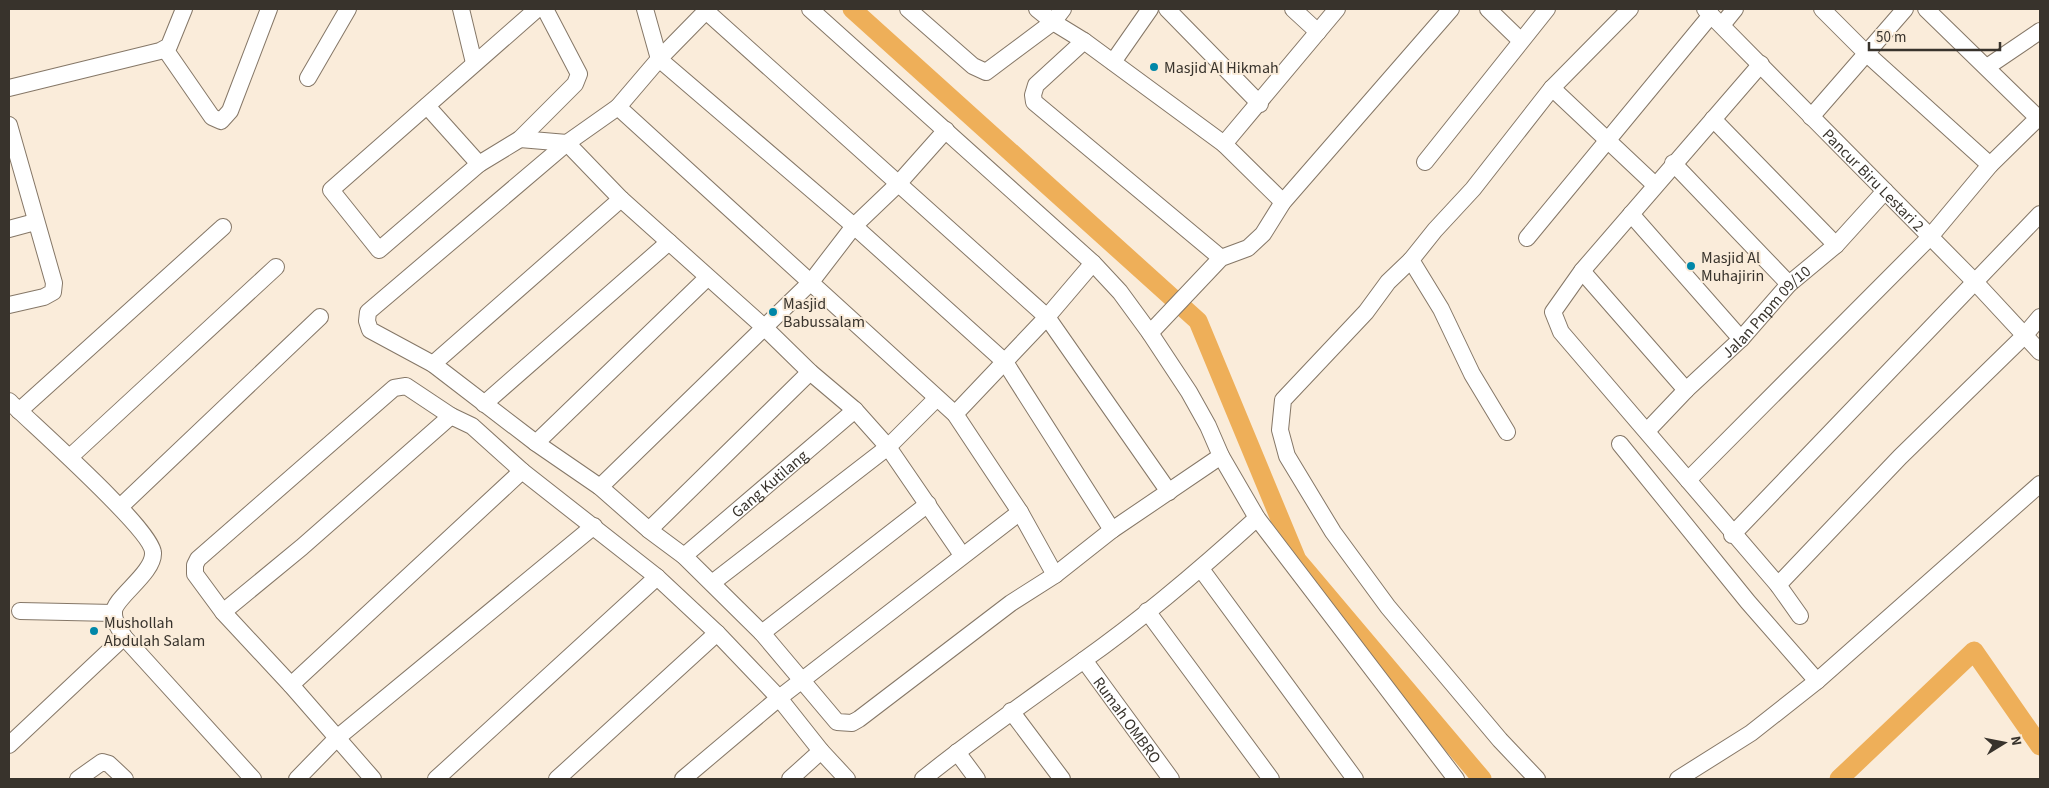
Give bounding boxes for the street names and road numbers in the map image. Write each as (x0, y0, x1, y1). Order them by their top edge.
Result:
street label: Pancur Biru Lestari 2 (1817, 124, 1929, 237)
street label: Jalan Pnpm 09/10 (1717, 261, 1816, 363)
street label: Gang Kutilang (727, 445, 813, 523)
street label: Rumah OMBRO (1088, 672, 1166, 768)

